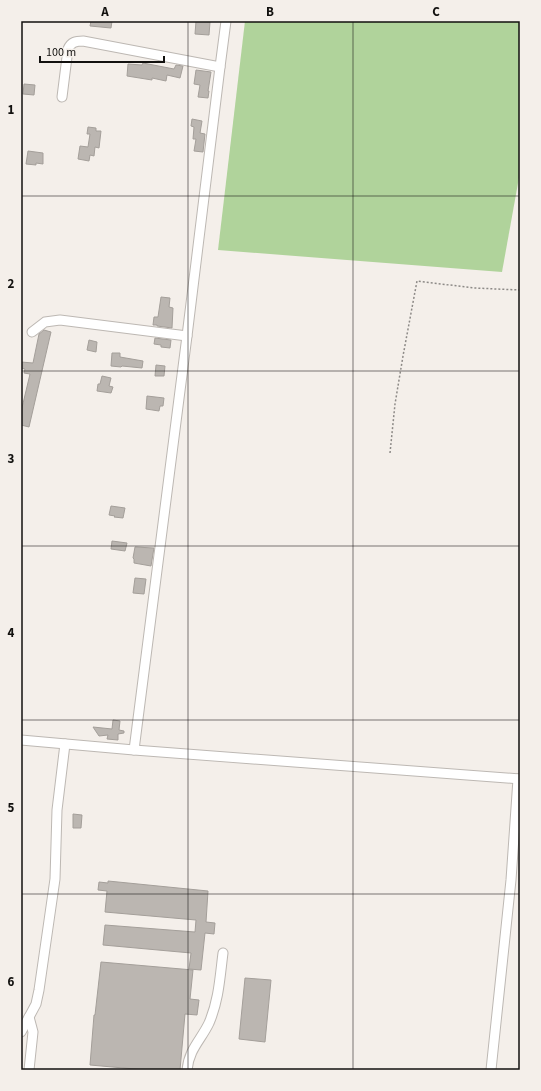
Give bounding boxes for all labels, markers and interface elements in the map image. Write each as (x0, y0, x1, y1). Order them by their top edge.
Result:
text: A (100, 3, 109, 21)
text: B (266, 3, 274, 21)
text: C (432, 3, 440, 21)
scale bar (40, 38, 164, 64)
text: 100 m (46, 44, 76, 61)
text: 1 (8, 101, 15, 119)
text: 2 (8, 275, 15, 293)
text: 3 (8, 450, 15, 468)
text: 4 (8, 624, 15, 642)
text: 5 (8, 799, 15, 817)
text: 6 (8, 973, 15, 991)

